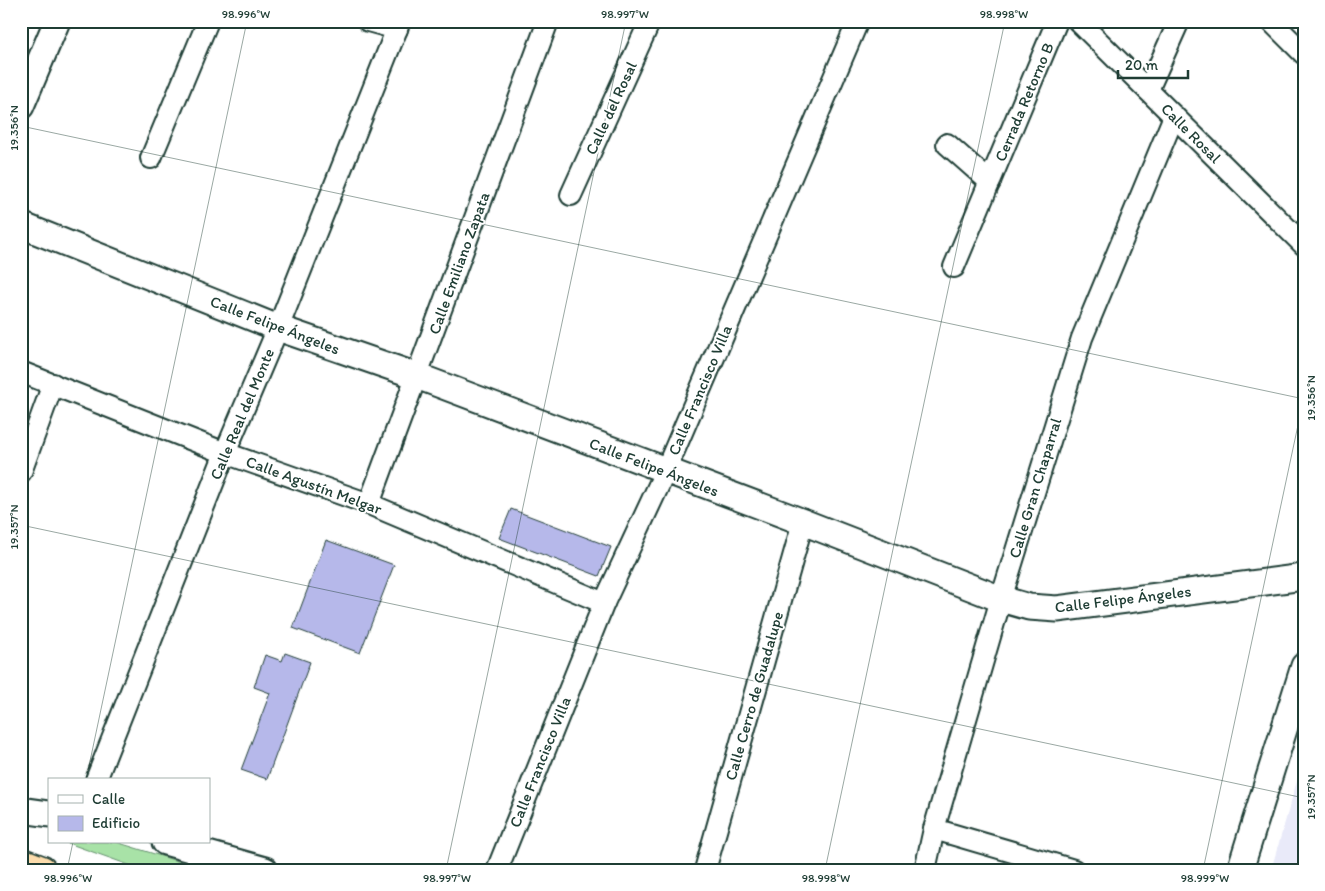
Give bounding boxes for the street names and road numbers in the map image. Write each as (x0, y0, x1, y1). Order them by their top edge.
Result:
street label: Cerrada Retorno B (990, 40, 1058, 164)
street label: Calle del Rosal (581, 58, 641, 158)
street label: Calle Rosal (1157, 99, 1225, 167)
street label: Calle Emiliano Zapata (424, 189, 494, 337)
street label: Calle Felipe Ángeles (208, 292, 342, 358)
street label: Calle Francisco Villa (664, 321, 736, 458)
street label: Calle Real del Monte (206, 345, 278, 483)
street label: Calle Gran Chaparral (1005, 415, 1066, 560)
street label: Calle Felipe Ángeles (587, 434, 721, 500)
street label: Calle Agustín Melgar (243, 452, 385, 519)
street label: Calle Felipe Ángeles (1054, 581, 1192, 617)
street label: Calle Cerro de Guadalupe (721, 609, 787, 783)
street label: Calle Francisco Villa (505, 693, 575, 830)

